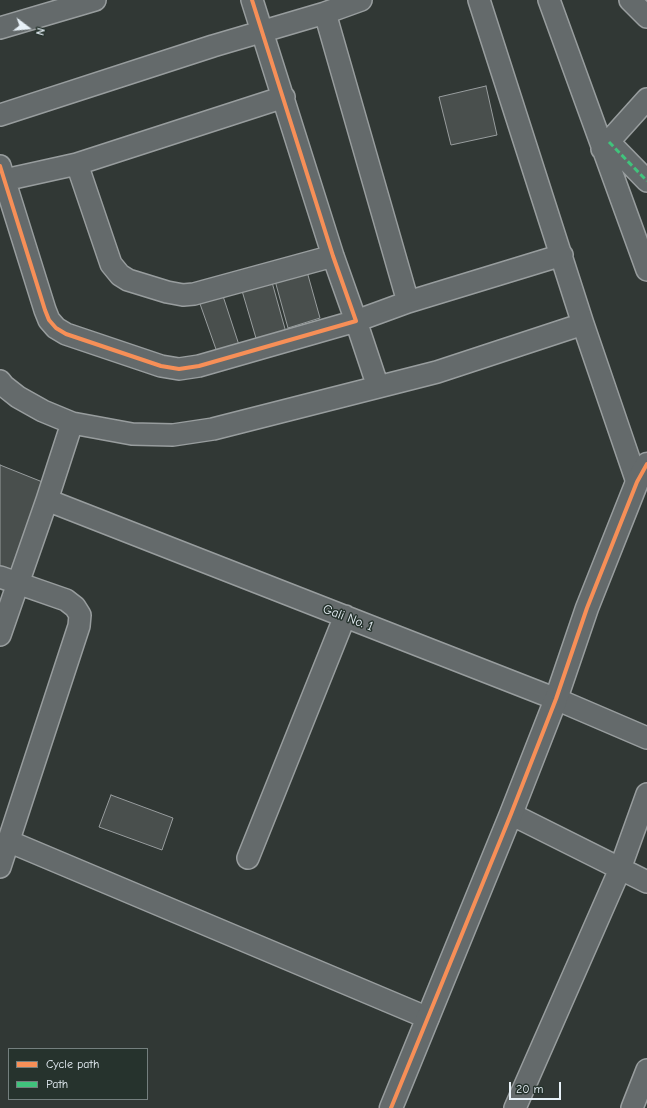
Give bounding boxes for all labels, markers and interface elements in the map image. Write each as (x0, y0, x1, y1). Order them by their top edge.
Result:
north arrow (8, 8, 48, 48)
text: N (33, 26, 47, 37)
street label: Gali No. 1 (321, 601, 375, 635)
legend (8, 1048, 148, 1100)
text: Cycle path (46, 1057, 99, 1071)
scale bar (511, 1074, 563, 1100)
text: Path (46, 1077, 68, 1091)
text: 20 m (516, 1082, 544, 1096)

